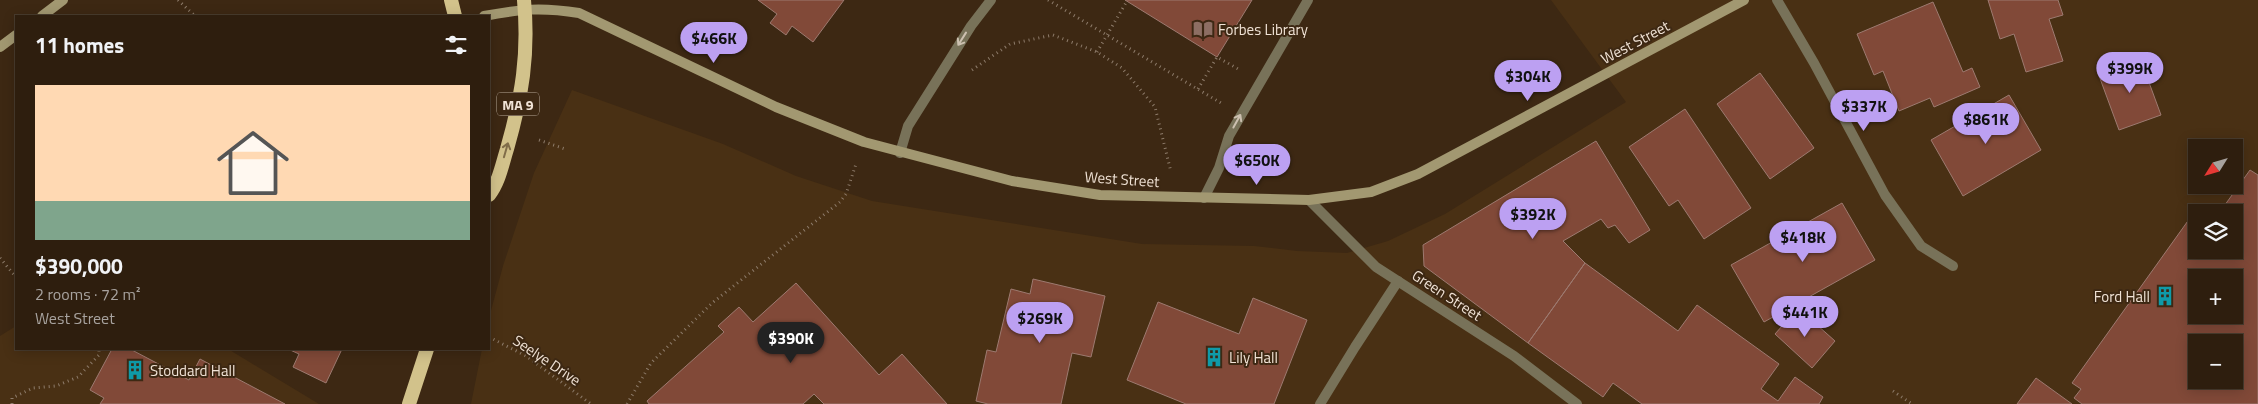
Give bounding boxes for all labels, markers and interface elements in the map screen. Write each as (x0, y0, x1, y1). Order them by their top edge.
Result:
street label: West Street (1597, 14, 1674, 70)
library icon: Forbes Library (1192, 18, 1214, 40)
place label: Forbes Library (1218, 18, 1308, 41)
pin: $466K (679, 22, 749, 64)
text: $466K (691, 26, 737, 50)
text: 11 homes (35, 29, 124, 61)
icon: filters (442, 31, 470, 59)
one-way arrow (957, 32, 967, 46)
pin: $399K (2095, 52, 2165, 94)
text: $399K (2107, 56, 2153, 80)
pin: $304K (1493, 59, 1563, 102)
text: $304K (1505, 64, 1551, 88)
pin: $337K (1829, 90, 1899, 132)
road number: MA 9 (497, 92, 539, 116)
text: $337K (1841, 94, 1887, 118)
pin: $861K (1951, 102, 2021, 145)
text: $861K (1963, 107, 2009, 131)
one-way arrow (1232, 114, 1242, 129)
icon: home (208, 118, 298, 208)
north arrow (2188, 139, 2242, 194)
map controls (2188, 139, 2243, 389)
one-way arrow (502, 143, 511, 159)
pin: $650K (1222, 144, 1292, 186)
text: $650K (1234, 148, 1280, 172)
street label: West Street (1084, 165, 1161, 193)
pin: $392K (1498, 198, 1568, 240)
text: $392K (1510, 202, 1556, 226)
button: layers (2188, 204, 2243, 259)
pin: $418K (1768, 220, 1838, 263)
text: $418K (1780, 225, 1826, 249)
text: $390,000 (35, 250, 123, 282)
street label: Green Street (1407, 264, 1487, 327)
button: + (2188, 269, 2243, 324)
text: 2 rooms · 72 m² (35, 282, 140, 306)
place label: Ford Hall (2094, 285, 2150, 308)
building icon: Ford Hall (2154, 285, 2176, 307)
pin: $441K (1770, 296, 1840, 338)
text: $441K (1782, 300, 1828, 324)
pin: $269K (1005, 302, 1075, 344)
text: West Street (35, 306, 115, 330)
text: $269K (1017, 306, 1063, 330)
pin: $390K (756, 322, 826, 364)
text: $390K (768, 326, 814, 350)
street label: Seelye Drive (508, 329, 586, 391)
button: − (2188, 334, 2243, 389)
building icon: Lily Hall (1203, 346, 1225, 368)
place label: Lily Hall (1229, 346, 1278, 369)
building icon: Stoddard Hall (124, 359, 146, 381)
place label: Stoddard Hall (150, 359, 235, 382)

